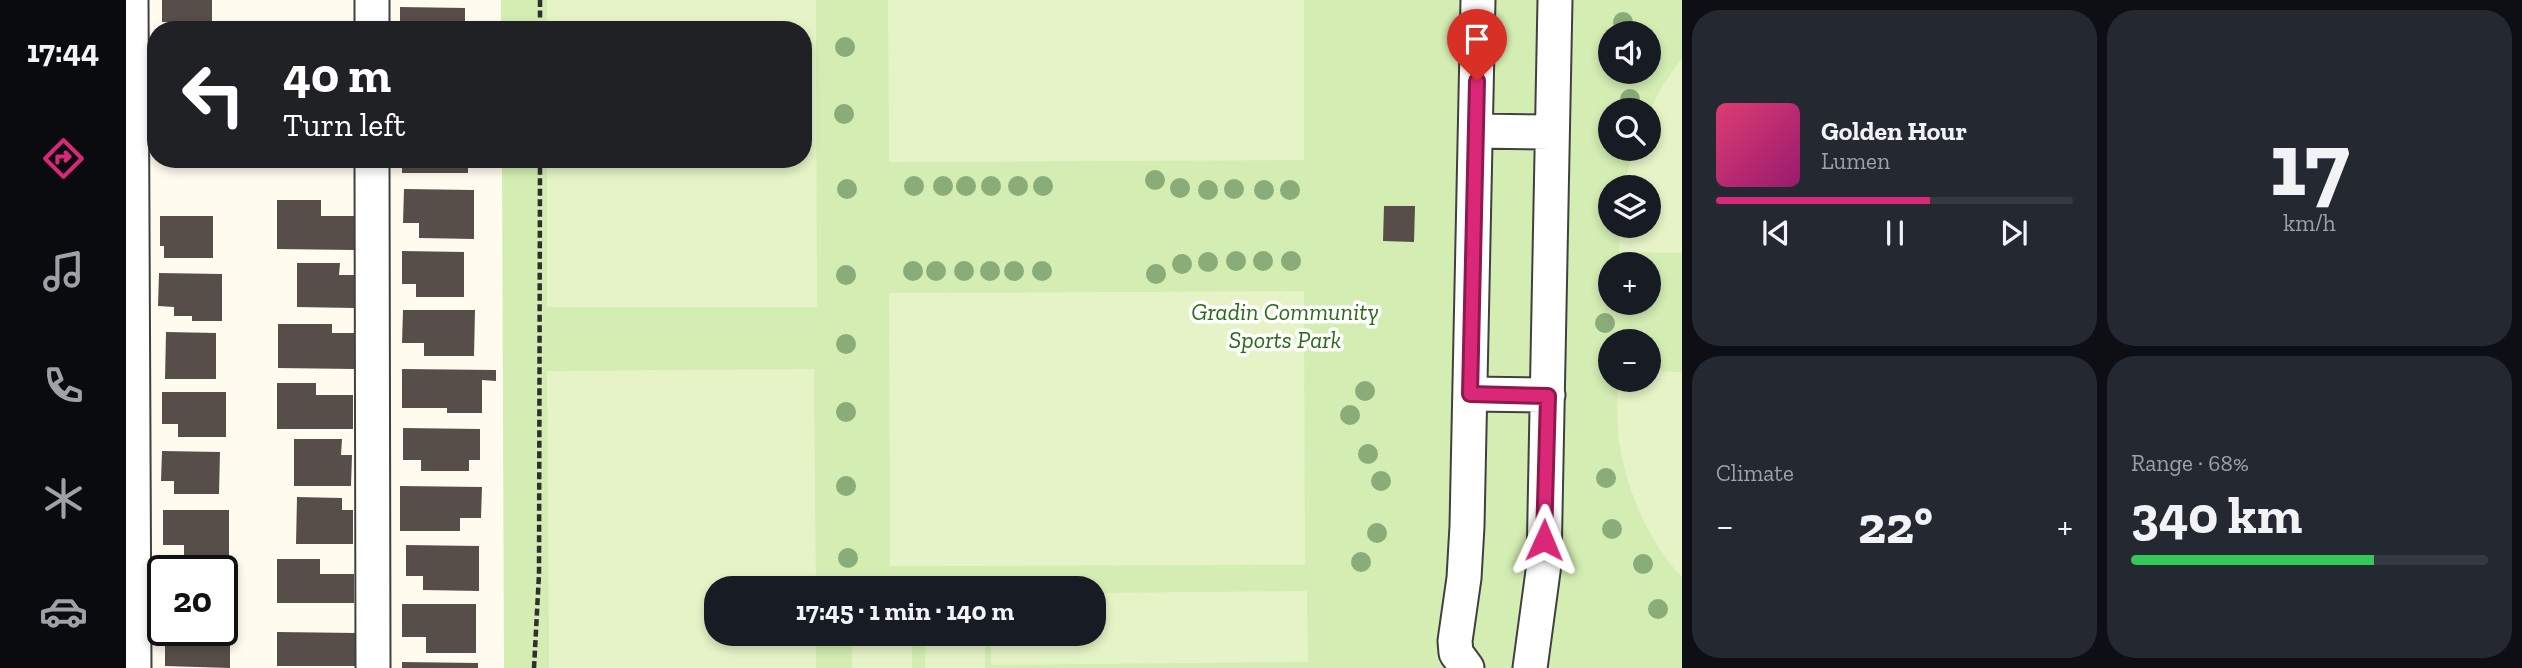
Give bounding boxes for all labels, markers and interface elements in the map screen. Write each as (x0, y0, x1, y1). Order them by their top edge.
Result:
pin (1447, 9, 1507, 81)
icon: arrive (1458, 20, 1496, 58)
map controls (1598, 21, 1661, 392)
button: sound (1598, 21, 1661, 84)
text: 17:44 (27, 32, 99, 70)
text: 40 m (283, 46, 391, 105)
icon: left (168, 49, 259, 140)
button: search (1598, 98, 1661, 161)
text: Turn left (283, 106, 405, 144)
text: 17 (2270, 109, 2350, 218)
text: Golden Hour (1821, 115, 1967, 147)
icon: directions (39, 134, 88, 183)
text: Lumen (1821, 147, 1890, 175)
button: layers (1598, 175, 1661, 238)
text: km/h (2283, 209, 2336, 237)
icon: previous (1757, 214, 1795, 252)
icon: pause (1876, 214, 1914, 252)
icon: next (1995, 214, 2033, 252)
icon: music (39, 247, 88, 296)
button: + (1598, 252, 1661, 315)
park label: Gradin Community Sports Park (1191, 297, 1379, 354)
button: − (1598, 329, 1661, 392)
icon: phone (39, 361, 88, 410)
text: Range · 68% (2131, 449, 2249, 477)
text: Climate (1716, 459, 1794, 487)
icon: climate (39, 474, 88, 523)
text: 340 km (2131, 484, 2302, 546)
text: 22° (1858, 494, 1933, 556)
position arrow (1507, 503, 1581, 577)
text: − (1716, 503, 1734, 549)
text: + (2057, 503, 2073, 549)
speed limit sign: 20 (147, 555, 238, 646)
icon: car (39, 587, 88, 636)
text: 17:45 · 1 min · 140 m (796, 595, 1014, 627)

